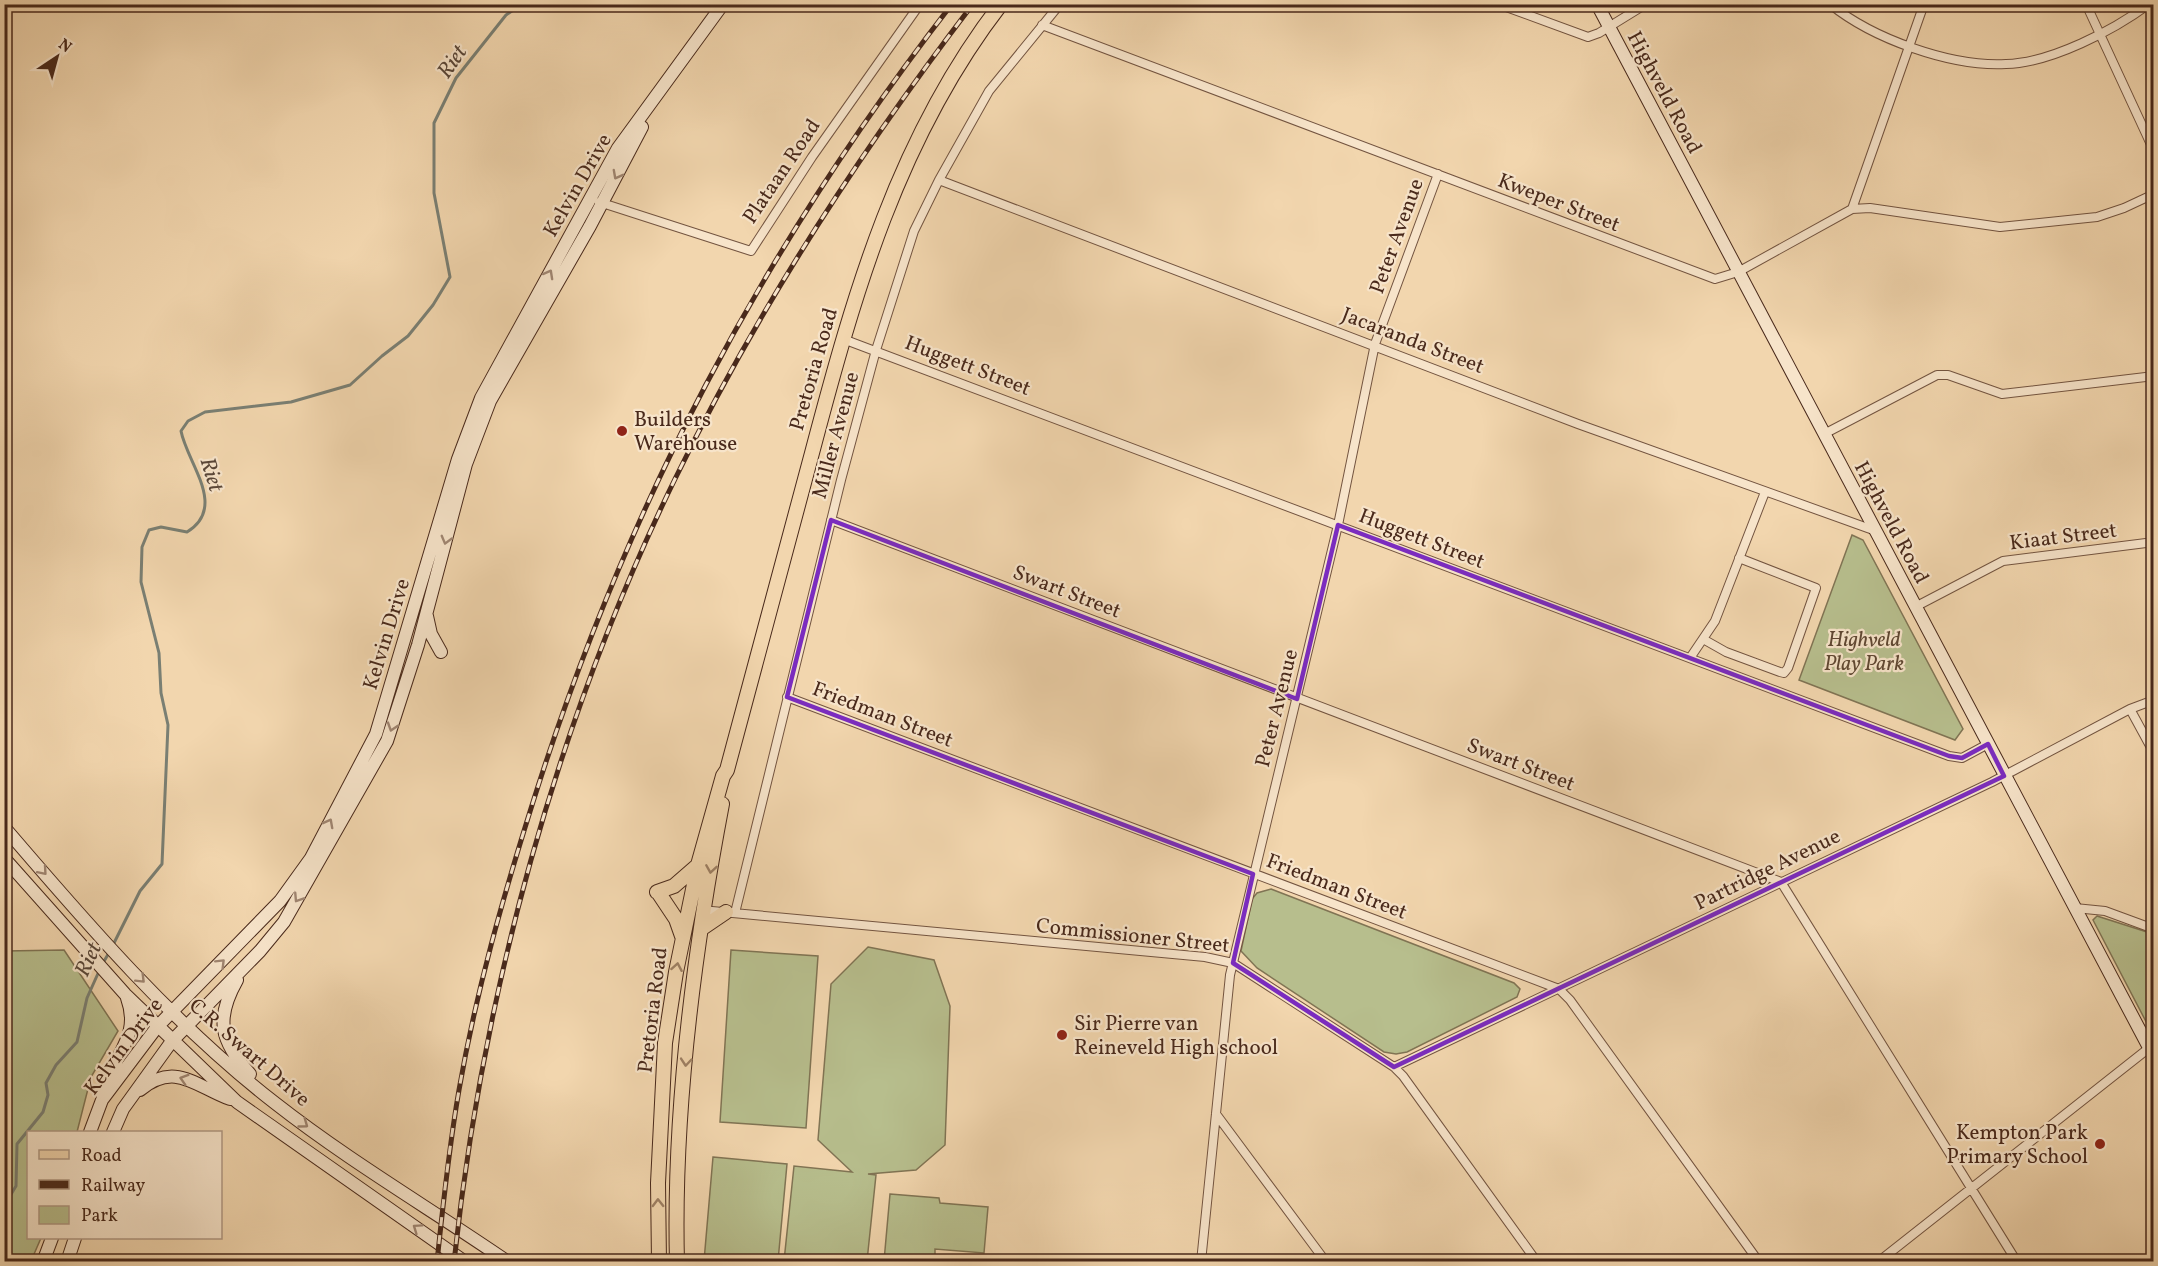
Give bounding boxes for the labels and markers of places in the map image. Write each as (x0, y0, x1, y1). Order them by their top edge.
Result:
place label: Builders Warehouse (634, 406, 737, 459)
marker: Builders Warehouse (615, 424, 629, 438)
place label: Sir Pierre van Reineveld High school (1074, 1010, 1278, 1063)
marker: Sir Pierre van Reineveld High school (1055, 1028, 1069, 1042)
place label: Kempton Park Primary School (1947, 1119, 2089, 1172)
marker: Kempton Park Primary School (2093, 1137, 2107, 1151)

